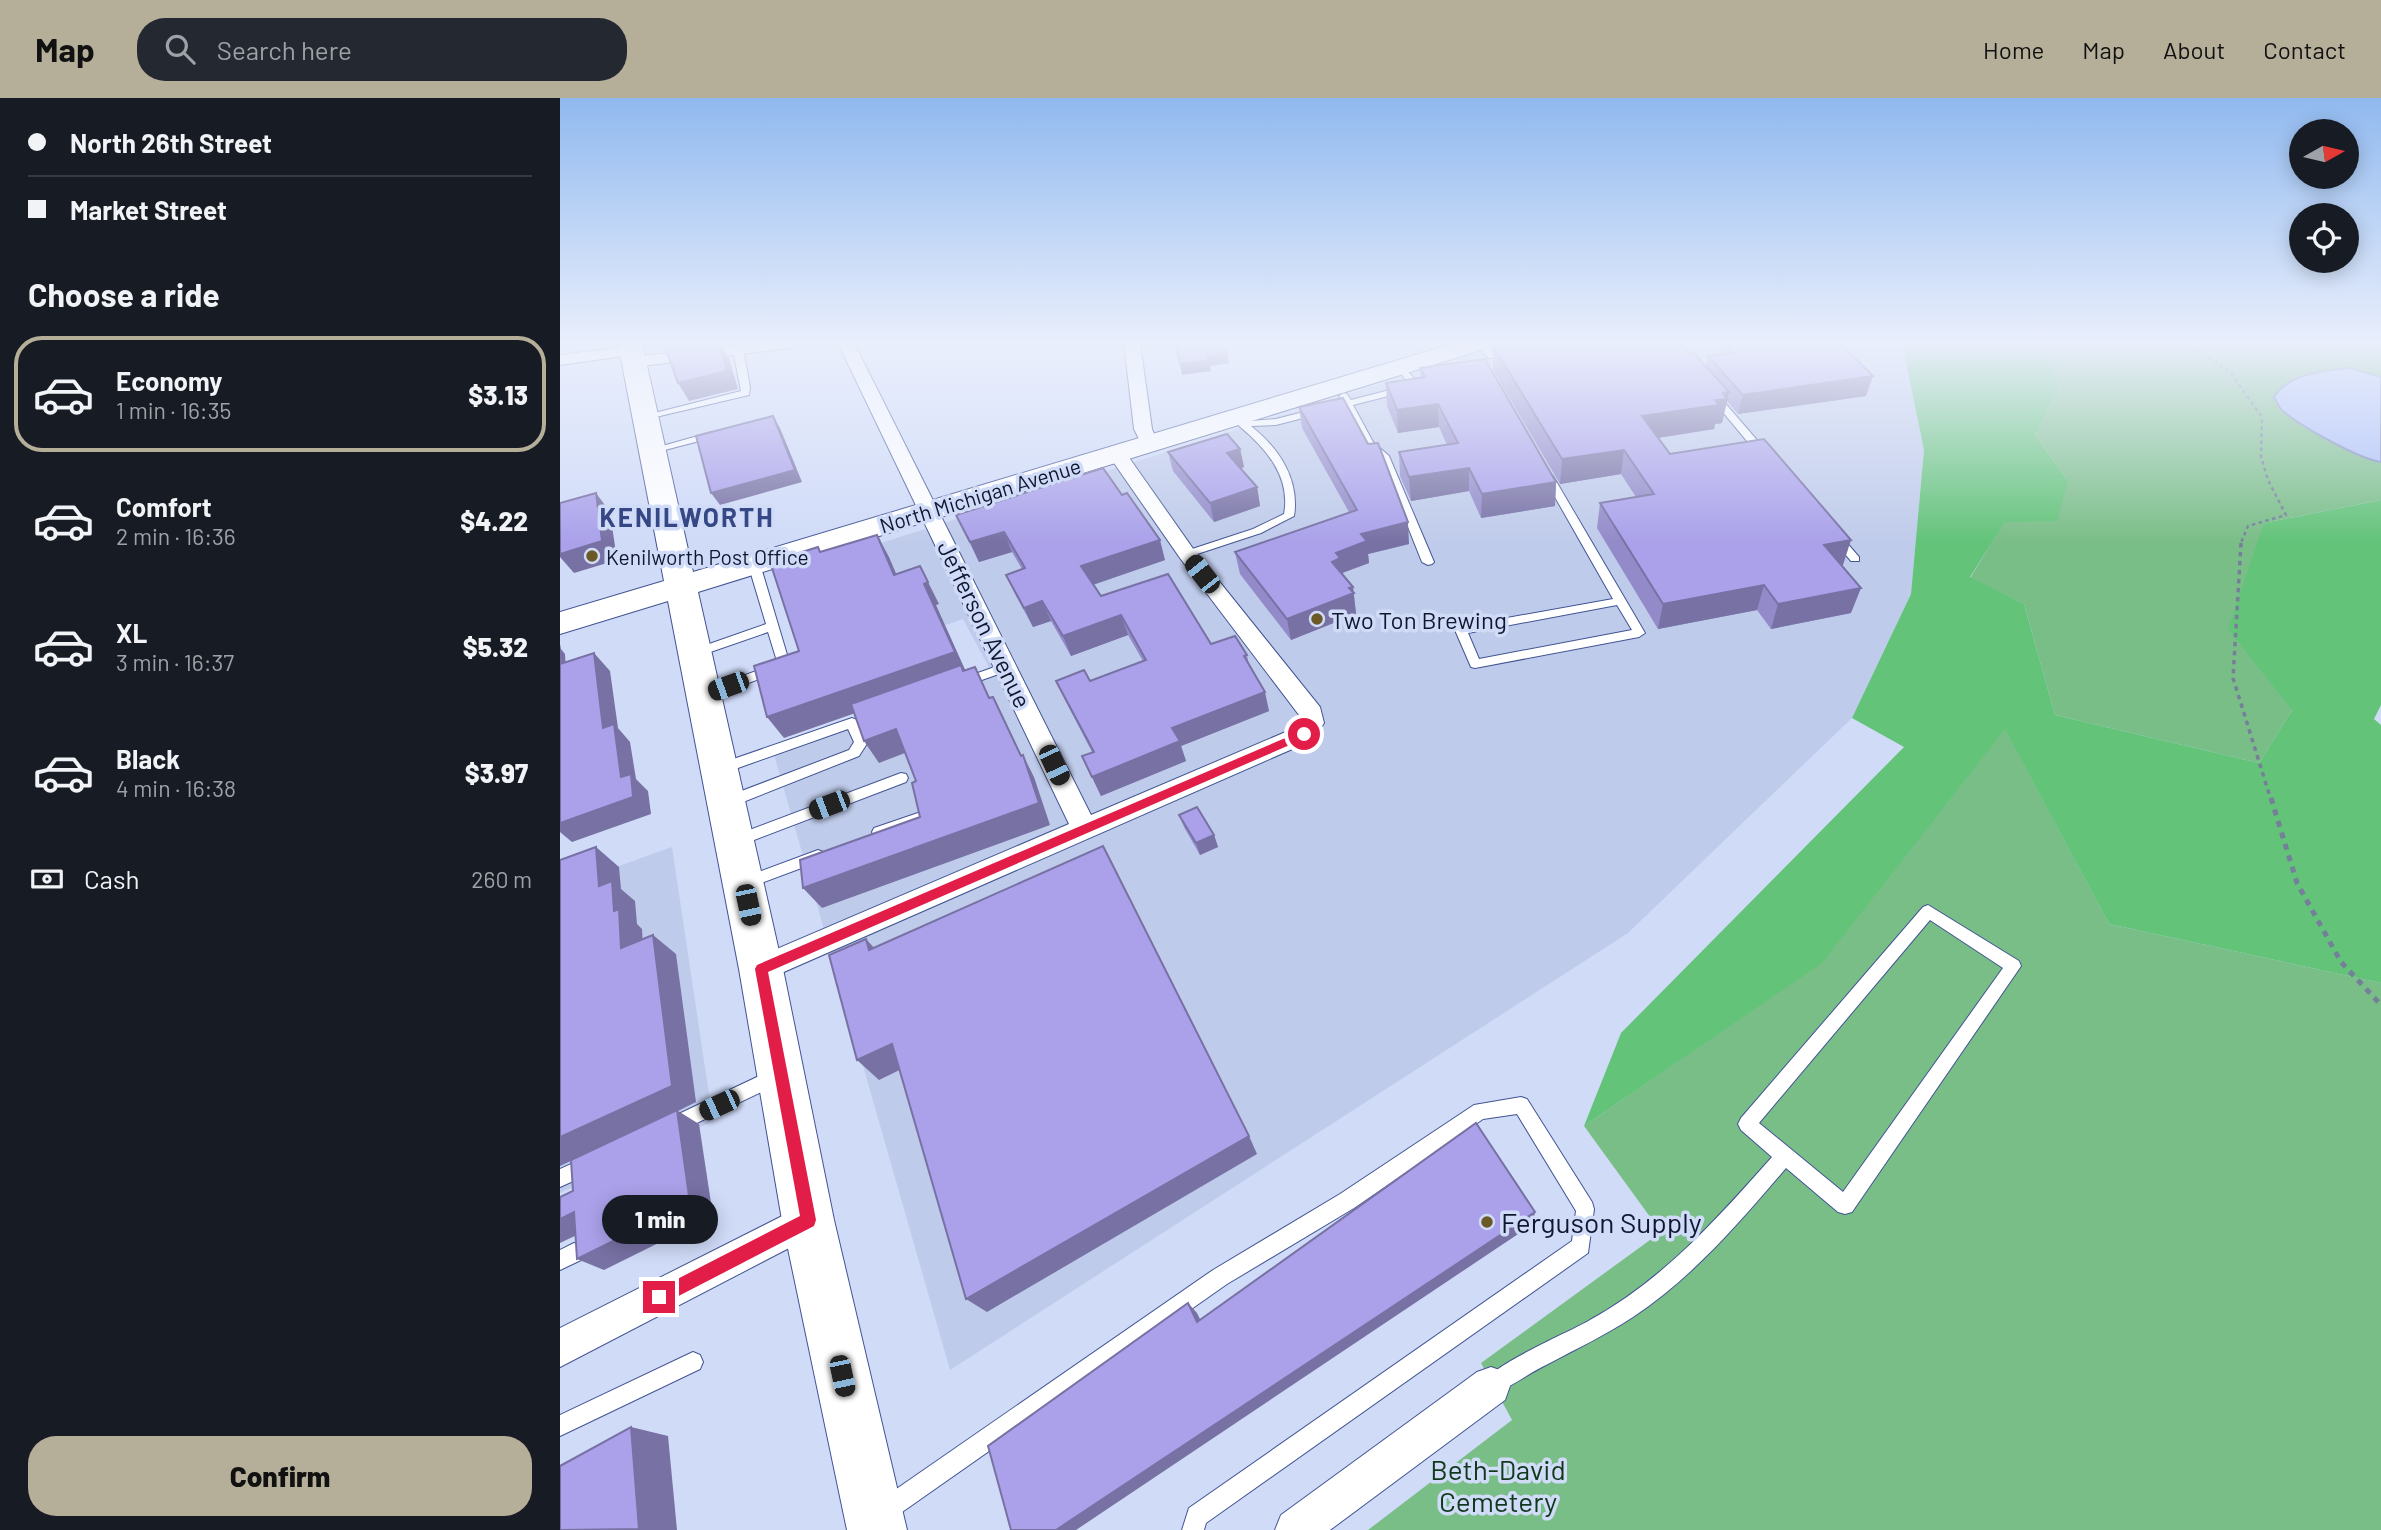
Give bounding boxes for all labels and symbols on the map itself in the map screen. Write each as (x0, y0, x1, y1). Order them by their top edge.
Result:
north arrow (2289, 119, 2359, 189)
street label: North Michigan Avenue (876, 453, 1084, 537)
district label: KENILWORTH (600, 501, 774, 532)
street label: Jefferson Avenue (932, 536, 1038, 712)
place label: Kenilworth Post Office (606, 544, 809, 569)
marker: Kenilworth Post Office (584, 548, 600, 564)
car (1181, 551, 1224, 597)
place label: Two Ton Brewing (1331, 605, 1507, 634)
marker: Two Ton Brewing (1309, 611, 1325, 627)
car (705, 669, 752, 703)
route start (1288, 718, 1320, 750)
car (1036, 742, 1073, 788)
car (806, 788, 853, 822)
car (734, 882, 763, 928)
car (696, 1087, 743, 1123)
callout: 1 min (601, 1196, 717, 1244)
place label: Ferguson Supply (1501, 1205, 1702, 1239)
marker: Ferguson Supply (1479, 1214, 1495, 1230)
route end (643, 1281, 675, 1313)
car (828, 1353, 857, 1399)
park label: Beth-David Cemetery (1430, 1452, 1566, 1518)

